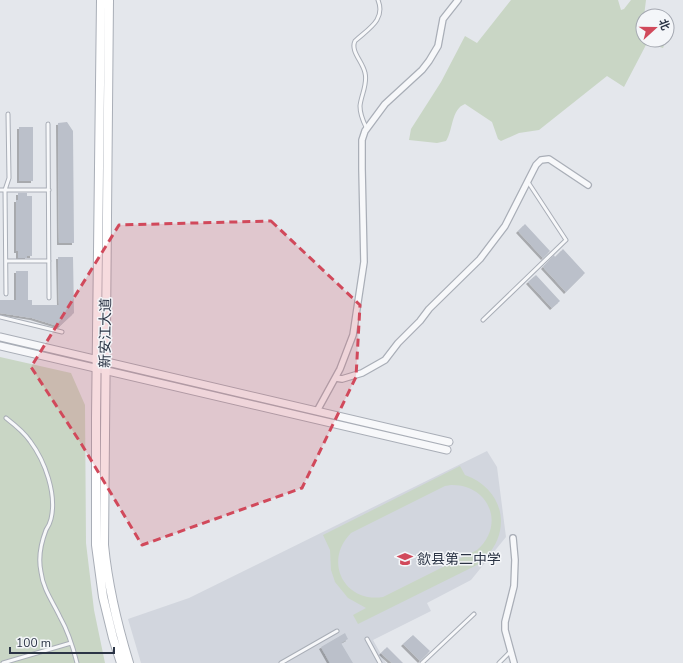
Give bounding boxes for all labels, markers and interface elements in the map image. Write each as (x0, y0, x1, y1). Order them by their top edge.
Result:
north arrow (635, 8, 675, 48)
text: 北 (655, 17, 673, 32)
street label: 新安江大道 (95, 298, 116, 368)
school or university icon: 歙县第二中学 (396, 550, 414, 568)
place label: 歙县第二中学 (417, 550, 501, 569)
scale bar (10, 629, 114, 655)
text: 100 m (16, 635, 51, 651)

